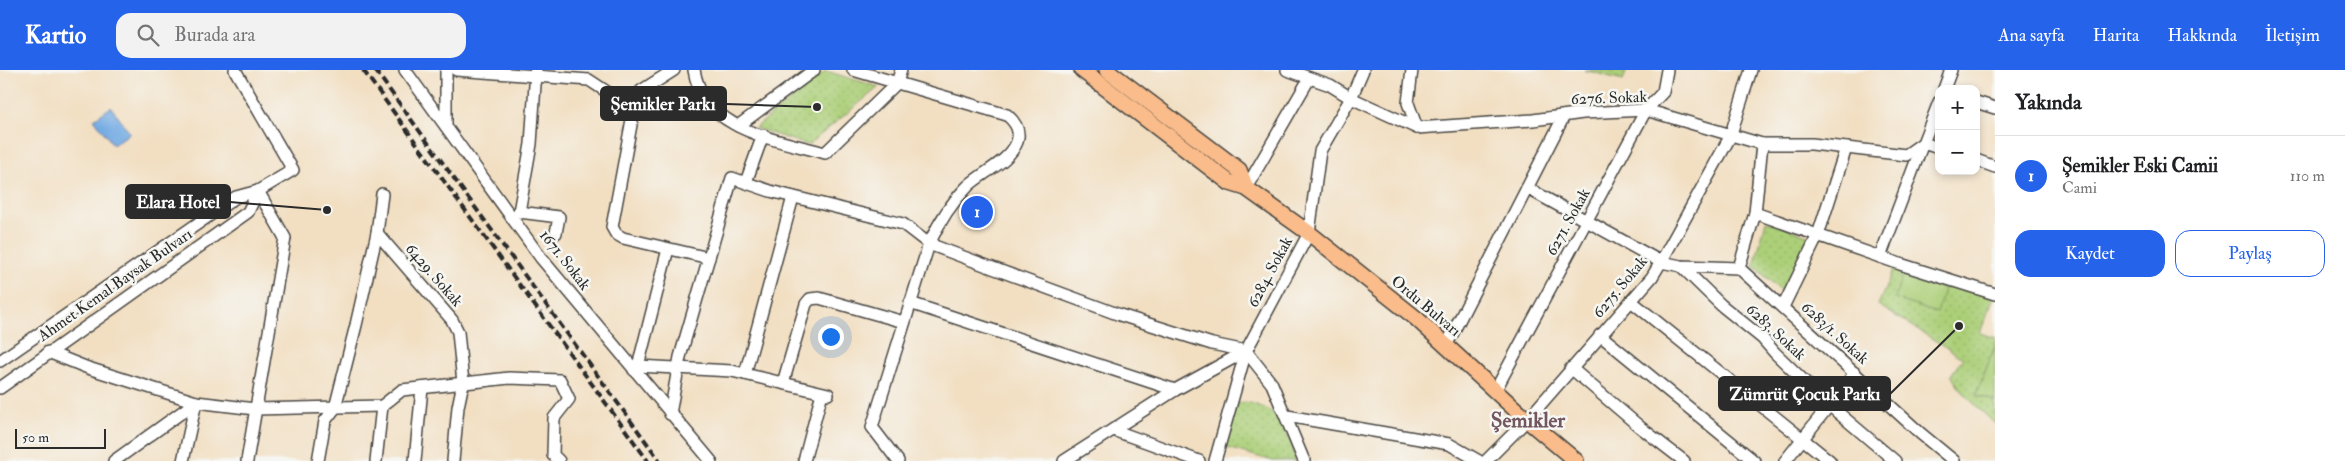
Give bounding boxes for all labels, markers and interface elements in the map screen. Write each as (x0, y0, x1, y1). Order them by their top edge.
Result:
search box (116, 13, 466, 58)
text: Kartio (25, 20, 86, 51)
icon: search (134, 21, 162, 49)
text: Burada ara (174, 23, 255, 47)
text: Ana sayfa (1998, 24, 2065, 47)
text: Harita (2093, 24, 2140, 47)
text: Hakkında (2168, 24, 2237, 47)
text: İletişim (2265, 24, 2320, 47)
map controls (1935, 85, 1980, 175)
button: + (1935, 85, 1980, 130)
callout: Şemikler Parkı (601, 87, 726, 120)
street label: 6276. Sokak (1571, 87, 1648, 109)
text: Yakında (2015, 89, 2082, 116)
text: Şemikler Parkı (610, 93, 716, 116)
button: − (1935, 130, 1980, 175)
text: Şemikler Eski Camii (2062, 154, 2218, 178)
text: 1 (2028, 166, 2034, 186)
text: 110 m (2290, 166, 2325, 186)
text: Cami (2062, 178, 2097, 198)
callout: Elara Hotel (126, 185, 230, 218)
street label: 6271. Sokak (1541, 185, 1595, 259)
text: Elara Hotel (136, 191, 220, 214)
pin: 1 (961, 193, 993, 231)
street label: Ahmet Kemal Baysak Bulvarı (33, 224, 196, 346)
street label: 1671. Sokak (535, 226, 595, 295)
button: Kaydet (2015, 230, 2165, 277)
button: Paylaş (2175, 230, 2325, 277)
street label: 6284. Sokak (1243, 233, 1297, 311)
street label: 6429. Sokak (401, 239, 467, 311)
street label: 6275. Sokak (1588, 252, 1652, 322)
street label: Ordu Bulvarı (1387, 271, 1465, 341)
street label: 6283/1. Sokak (1797, 297, 1873, 369)
street label: 6283. Sokak (1742, 299, 1810, 365)
your location (818, 324, 844, 350)
callout: Zümrüt Çocuk Parkı (1719, 377, 1890, 410)
text: Zümrüt Çocuk Parkı (1730, 383, 1881, 406)
district label: Şemikler (1491, 407, 1566, 434)
scale bar (15, 426, 106, 449)
text: 50 m (22, 429, 49, 446)

